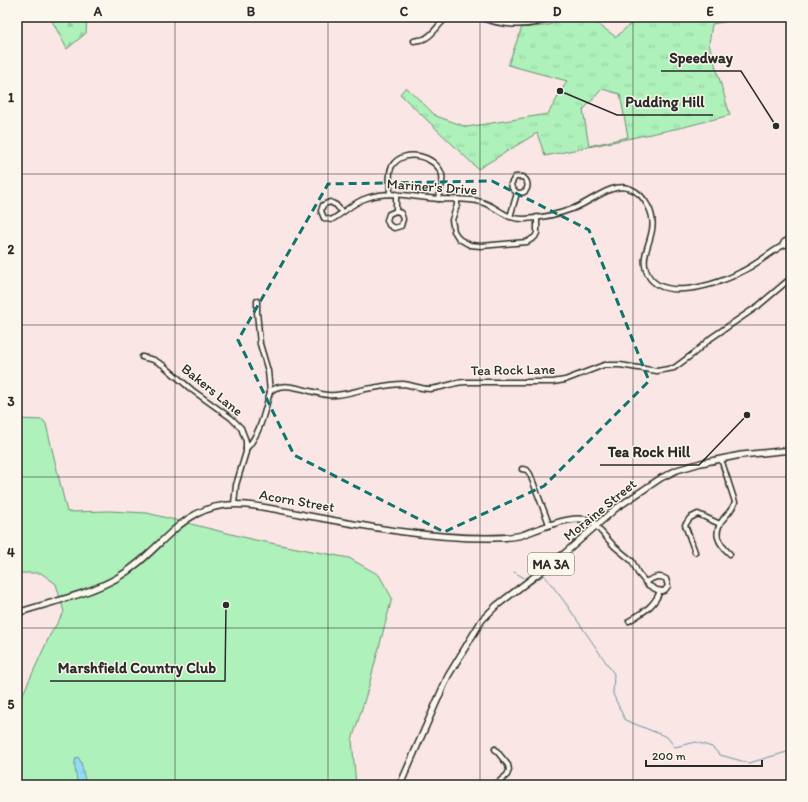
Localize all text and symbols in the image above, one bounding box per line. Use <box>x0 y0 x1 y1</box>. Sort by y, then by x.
text: A <box>93 4 103 19</box>
text: B <box>247 4 256 19</box>
text: C <box>400 4 409 19</box>
text: D <box>553 4 562 19</box>
text: E <box>706 4 714 19</box>
callout: Speedway <box>661 44 741 71</box>
text: Speedway <box>669 49 734 68</box>
callout: Pudding Hill <box>617 88 713 115</box>
text: 1 <box>8 90 14 105</box>
text: Pudding Hill <box>625 93 705 112</box>
street label: Mariner's Drive <box>386 175 478 199</box>
text: 2 <box>8 242 15 257</box>
street label: Bakers Lane <box>178 360 246 420</box>
street label: Tea Rock Lane <box>470 361 556 379</box>
text: 3 <box>7 394 15 409</box>
callout: Tea Rock Hill <box>600 438 699 465</box>
text: Tea Rock Hill <box>607 443 691 461</box>
street label: Moraine Street <box>560 475 640 545</box>
street label: Acorn Street <box>258 486 336 516</box>
text: 4 <box>7 545 15 560</box>
road number: MA 3A <box>528 553 574 575</box>
callout: Marshfield Country Club <box>50 654 225 681</box>
text: Marshfield Country Club <box>58 659 216 678</box>
text: 5 <box>8 697 15 712</box>
scale bar <box>646 742 762 768</box>
text: 200 m <box>652 749 686 763</box>

